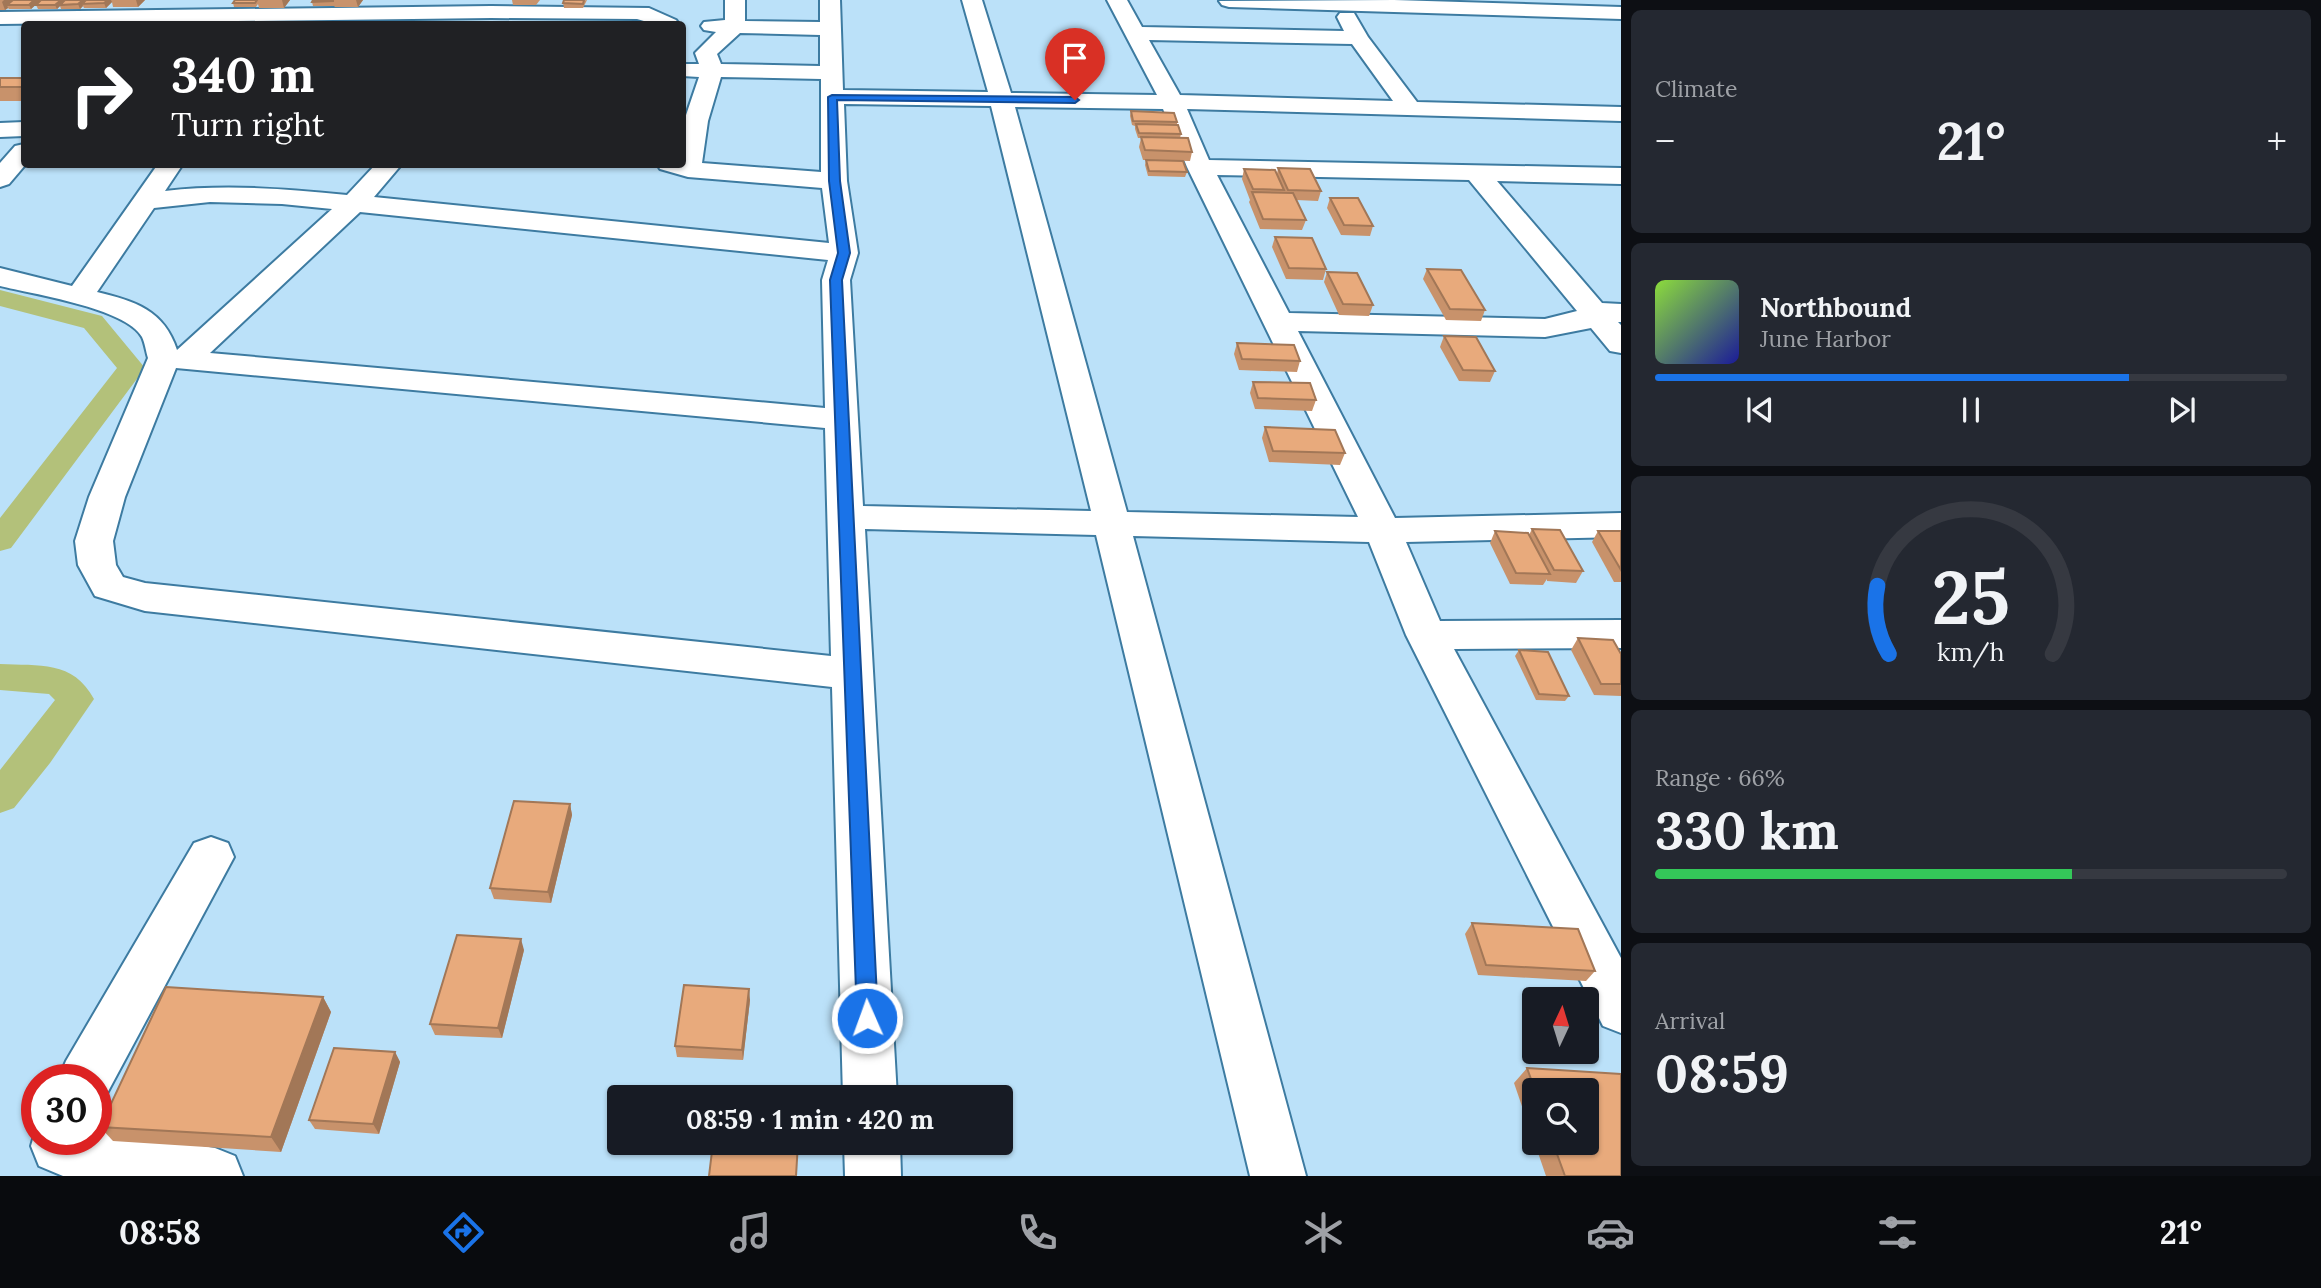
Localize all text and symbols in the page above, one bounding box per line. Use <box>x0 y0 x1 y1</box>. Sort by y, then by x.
pin <box>1045 28 1105 100</box>
icon: arrive <box>1056 39 1094 77</box>
text: 340 m <box>171 43 314 105</box>
icon: right <box>56 49 147 140</box>
text: Climate <box>1655 74 1737 103</box>
text: Turn right <box>171 104 324 145</box>
text: 21° <box>1937 108 2005 174</box>
text: − <box>1655 117 1675 165</box>
text: + <box>2267 117 2287 165</box>
text: Northbound <box>1760 291 1911 324</box>
text: June Harbor <box>1760 324 1891 353</box>
icon: previous <box>1741 391 1779 429</box>
icon: pause <box>1952 391 1990 429</box>
icon: next <box>2163 391 2201 429</box>
text: 25 <box>1932 551 2010 644</box>
text: km/h <box>1937 636 2005 668</box>
text: Range · 66% <box>1655 763 1785 792</box>
text: 330 km <box>1655 797 1839 863</box>
position arrow <box>830 981 904 1055</box>
north arrow <box>1522 987 1600 1064</box>
map controls <box>1522 987 1599 1155</box>
text: Arrival <box>1655 1006 1725 1035</box>
text: 08:59 <box>1655 1040 1789 1106</box>
speed limit sign: 30 <box>21 1064 112 1155</box>
button: search <box>1522 1078 1599 1155</box>
text: 08:59 · 1 min · 420 m <box>686 1103 934 1136</box>
icon: directions <box>439 1208 488 1257</box>
icon: music <box>726 1208 775 1257</box>
icon: phone <box>1013 1208 1062 1257</box>
icon: climate <box>1299 1208 1348 1257</box>
icon: car <box>1586 1208 1635 1257</box>
icon: filters <box>1873 1208 1922 1257</box>
text: 08:58 <box>119 1212 201 1253</box>
text: 21° <box>2160 1212 2202 1253</box>

